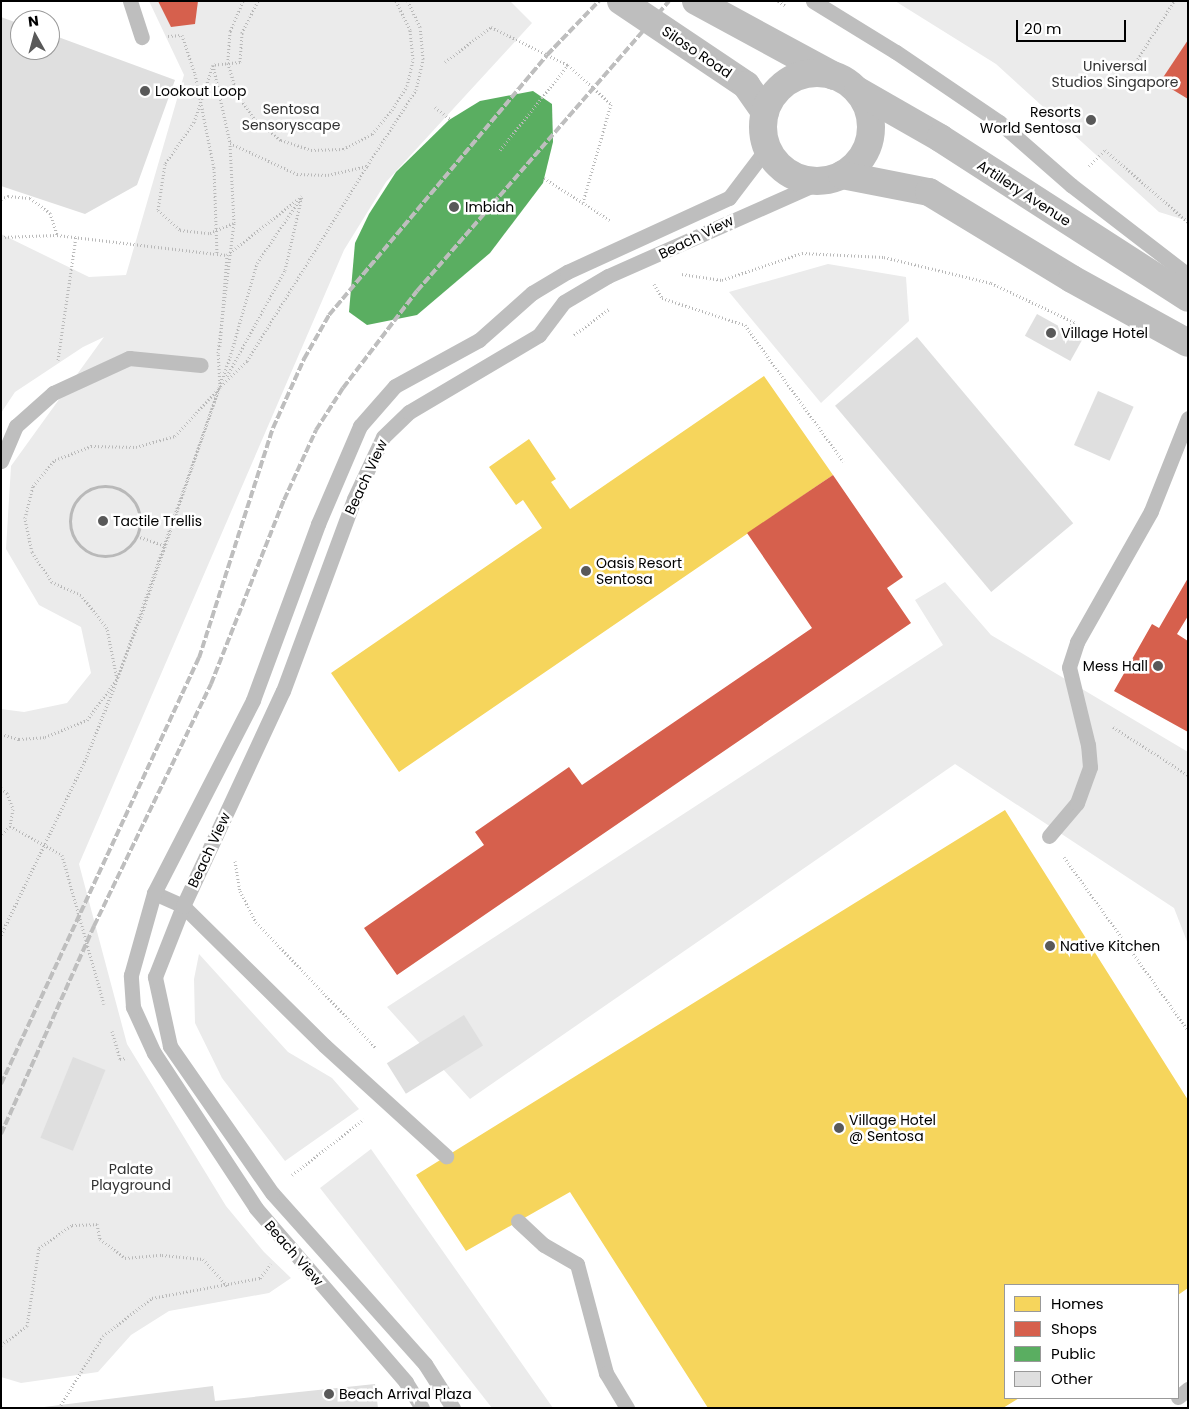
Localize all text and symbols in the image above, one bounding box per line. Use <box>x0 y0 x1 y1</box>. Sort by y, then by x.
north arrow <box>10 10 60 60</box>
scale bar <box>1019 10 1129 42</box>
text: N <box>27 11 40 32</box>
text: 20 m <box>1024 18 1062 39</box>
street label: Siloso Road <box>659 23 735 81</box>
park label: Universal Studios Singapore <box>1051 58 1179 90</box>
place label: Lookout Loop <box>155 83 246 99</box>
marker: Lookout Loop <box>139 85 151 97</box>
park label: Sentosa Sensoryscape <box>242 101 340 134</box>
place label: Resorts World Sentosa <box>980 104 1081 136</box>
marker: Resorts World Sentosa <box>1085 114 1097 126</box>
street label: Artillery Avenue <box>974 156 1074 230</box>
place label: Imbiah <box>465 199 514 215</box>
marker: Imbiah <box>447 200 461 214</box>
street label: Beach View <box>656 212 736 262</box>
place label: Village Hotel <box>1061 325 1148 341</box>
marker: Village Hotel <box>1045 327 1057 339</box>
street label: Beach View <box>341 437 391 517</box>
place label: Tactile Trellis <box>113 513 202 529</box>
marker: Tactile Trellis <box>97 515 109 527</box>
place label: Oasis Resort Sentosa <box>596 555 682 588</box>
marker: Oasis Resort Sentosa <box>580 565 592 577</box>
place label: Mess Hall <box>1083 658 1148 674</box>
marker: Mess Hall <box>1152 660 1164 672</box>
street label: Beach View <box>184 810 234 890</box>
place label: Native Kitchen <box>1060 938 1160 954</box>
marker: Native Kitchen <box>1044 940 1056 952</box>
place label: Village Hotel @ Sentosa <box>849 1112 936 1144</box>
marker: Village Hotel @ Sentosa <box>833 1122 845 1134</box>
park label: Palate Playground <box>91 1161 171 1194</box>
street label: Beach View <box>261 1217 327 1289</box>
legend <box>1004 1284 1179 1399</box>
text: Homes <box>1051 1293 1104 1314</box>
text: Shops <box>1051 1318 1097 1339</box>
text: Public <box>1051 1343 1096 1364</box>
text: Other <box>1051 1368 1093 1389</box>
place label: Beach Arrival Plaza <box>339 1386 472 1402</box>
marker: Beach Arrival Plaza <box>323 1388 335 1400</box>

